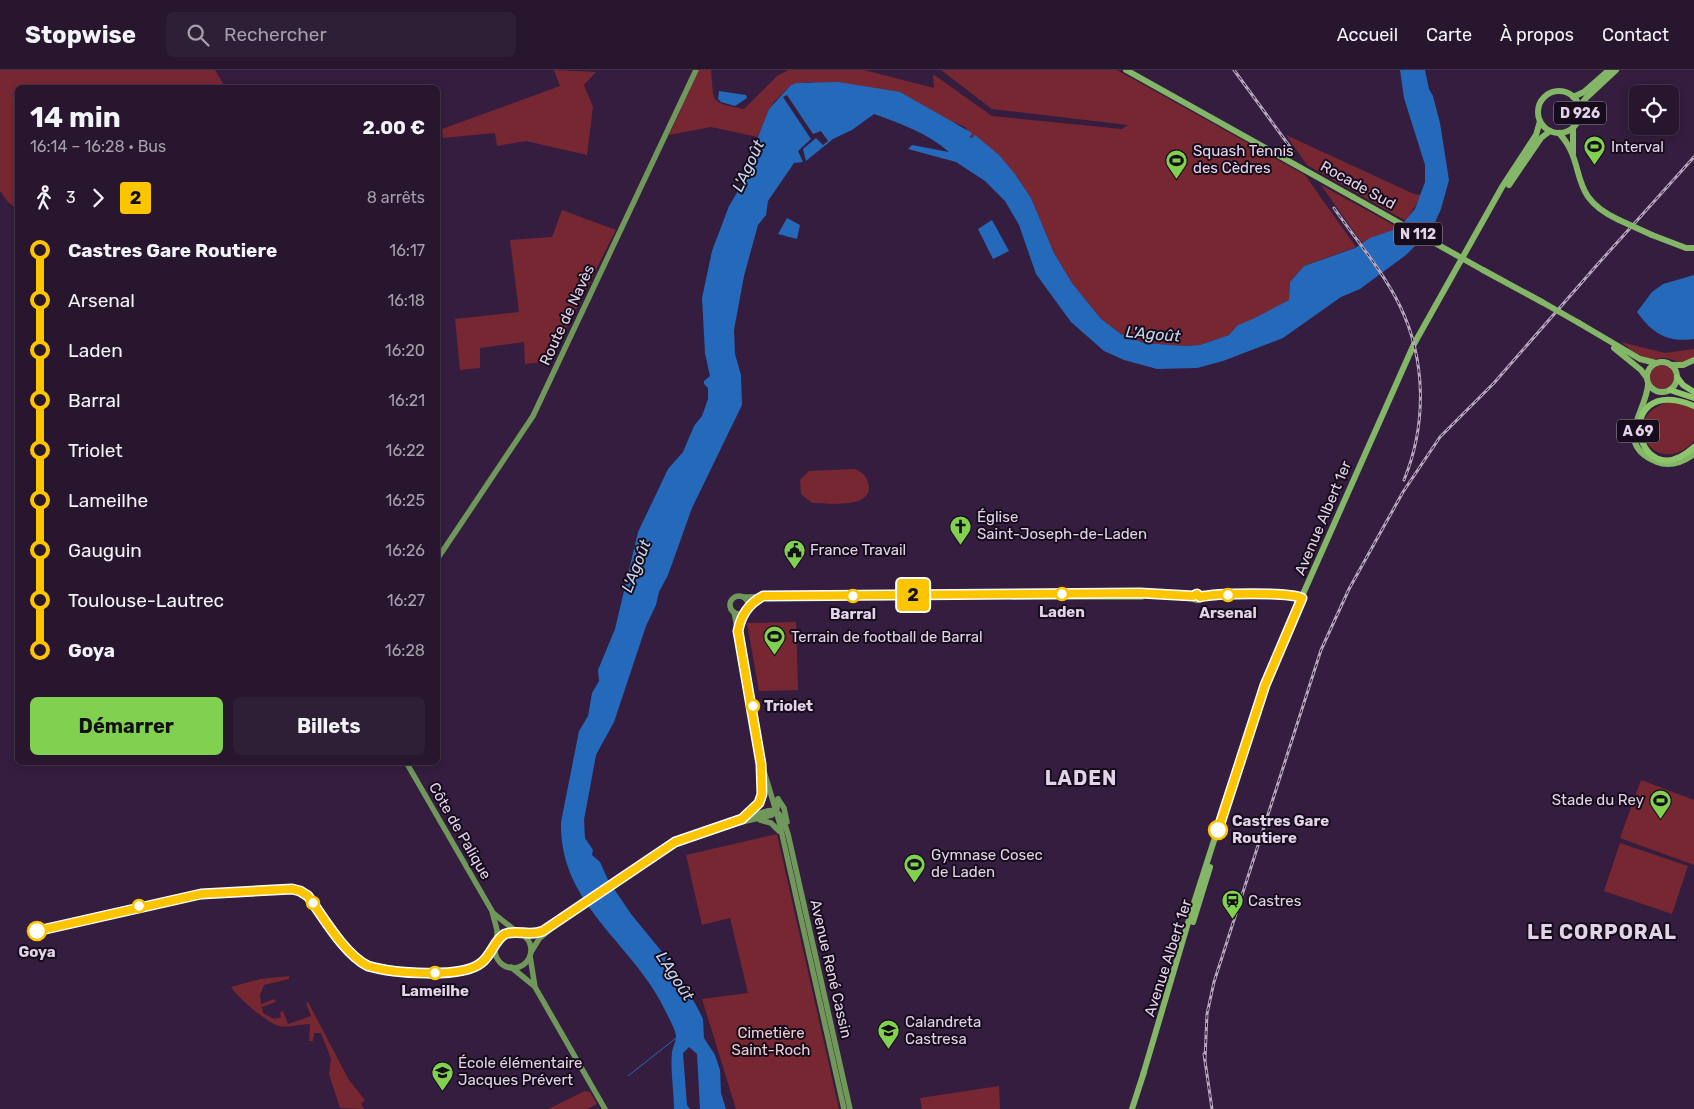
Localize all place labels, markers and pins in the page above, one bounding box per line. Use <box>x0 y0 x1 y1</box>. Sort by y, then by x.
sports icon: Interval <box>1583 135 1607 166</box>
place label: Interval <box>1611 138 1664 156</box>
place label: Squash Tennis des Cèdres <box>1193 142 1294 177</box>
sports icon: Squash Tennis des Cèdres <box>1165 148 1189 179</box>
place label: Église Saint-Joseph-de-Laden <box>977 508 1147 543</box>
church icon: Église Saint-Joseph-de-Laden <box>949 514 973 545</box>
public building icon: France Travail <box>782 538 806 569</box>
place label: France Travail <box>810 541 906 559</box>
marker: Laden <box>1055 587 1069 601</box>
marker: Arsenal <box>1221 588 1235 602</box>
marker: Barral <box>846 589 860 603</box>
place label: Laden <box>1039 603 1085 621</box>
place label: Arsenal <box>1199 604 1257 622</box>
place label: Barral <box>830 605 876 623</box>
sports icon: Terrain de football de Barral <box>763 625 787 656</box>
place label: Terrain de football de Barral <box>791 628 983 646</box>
place label: Triolet <box>764 697 813 715</box>
marker: Triolet <box>746 699 760 713</box>
sports icon: Stade du Rey <box>1648 788 1672 819</box>
place label: Stade du Rey <box>1552 791 1644 809</box>
place label: Castres Gare Routiere <box>1232 812 1329 847</box>
marker: Castres Gare Routiere <box>1208 820 1228 840</box>
place label: Gymnase Cosec de Laden <box>931 846 1043 881</box>
sports icon: Gymnase Cosec de Laden <box>903 852 927 883</box>
station icon: Castres <box>1220 889 1244 920</box>
place label: Castres <box>1248 892 1302 910</box>
unlabelled marker <box>306 896 320 910</box>
unlabelled marker <box>132 899 146 913</box>
marker: Goya <box>27 921 47 941</box>
place label: Goya <box>18 943 56 961</box>
marker: Lameilhe <box>428 966 442 980</box>
place label: Lameilhe <box>401 982 469 1000</box>
place label: Calandreta Castresa <box>905 1013 981 1048</box>
school or university icon: Calandreta Castresa <box>877 1019 901 1050</box>
place label: École élémentaire Jacques Prévert <box>458 1054 583 1089</box>
school or university icon: École élémentaire Jacques Prévert <box>430 1060 454 1091</box>

